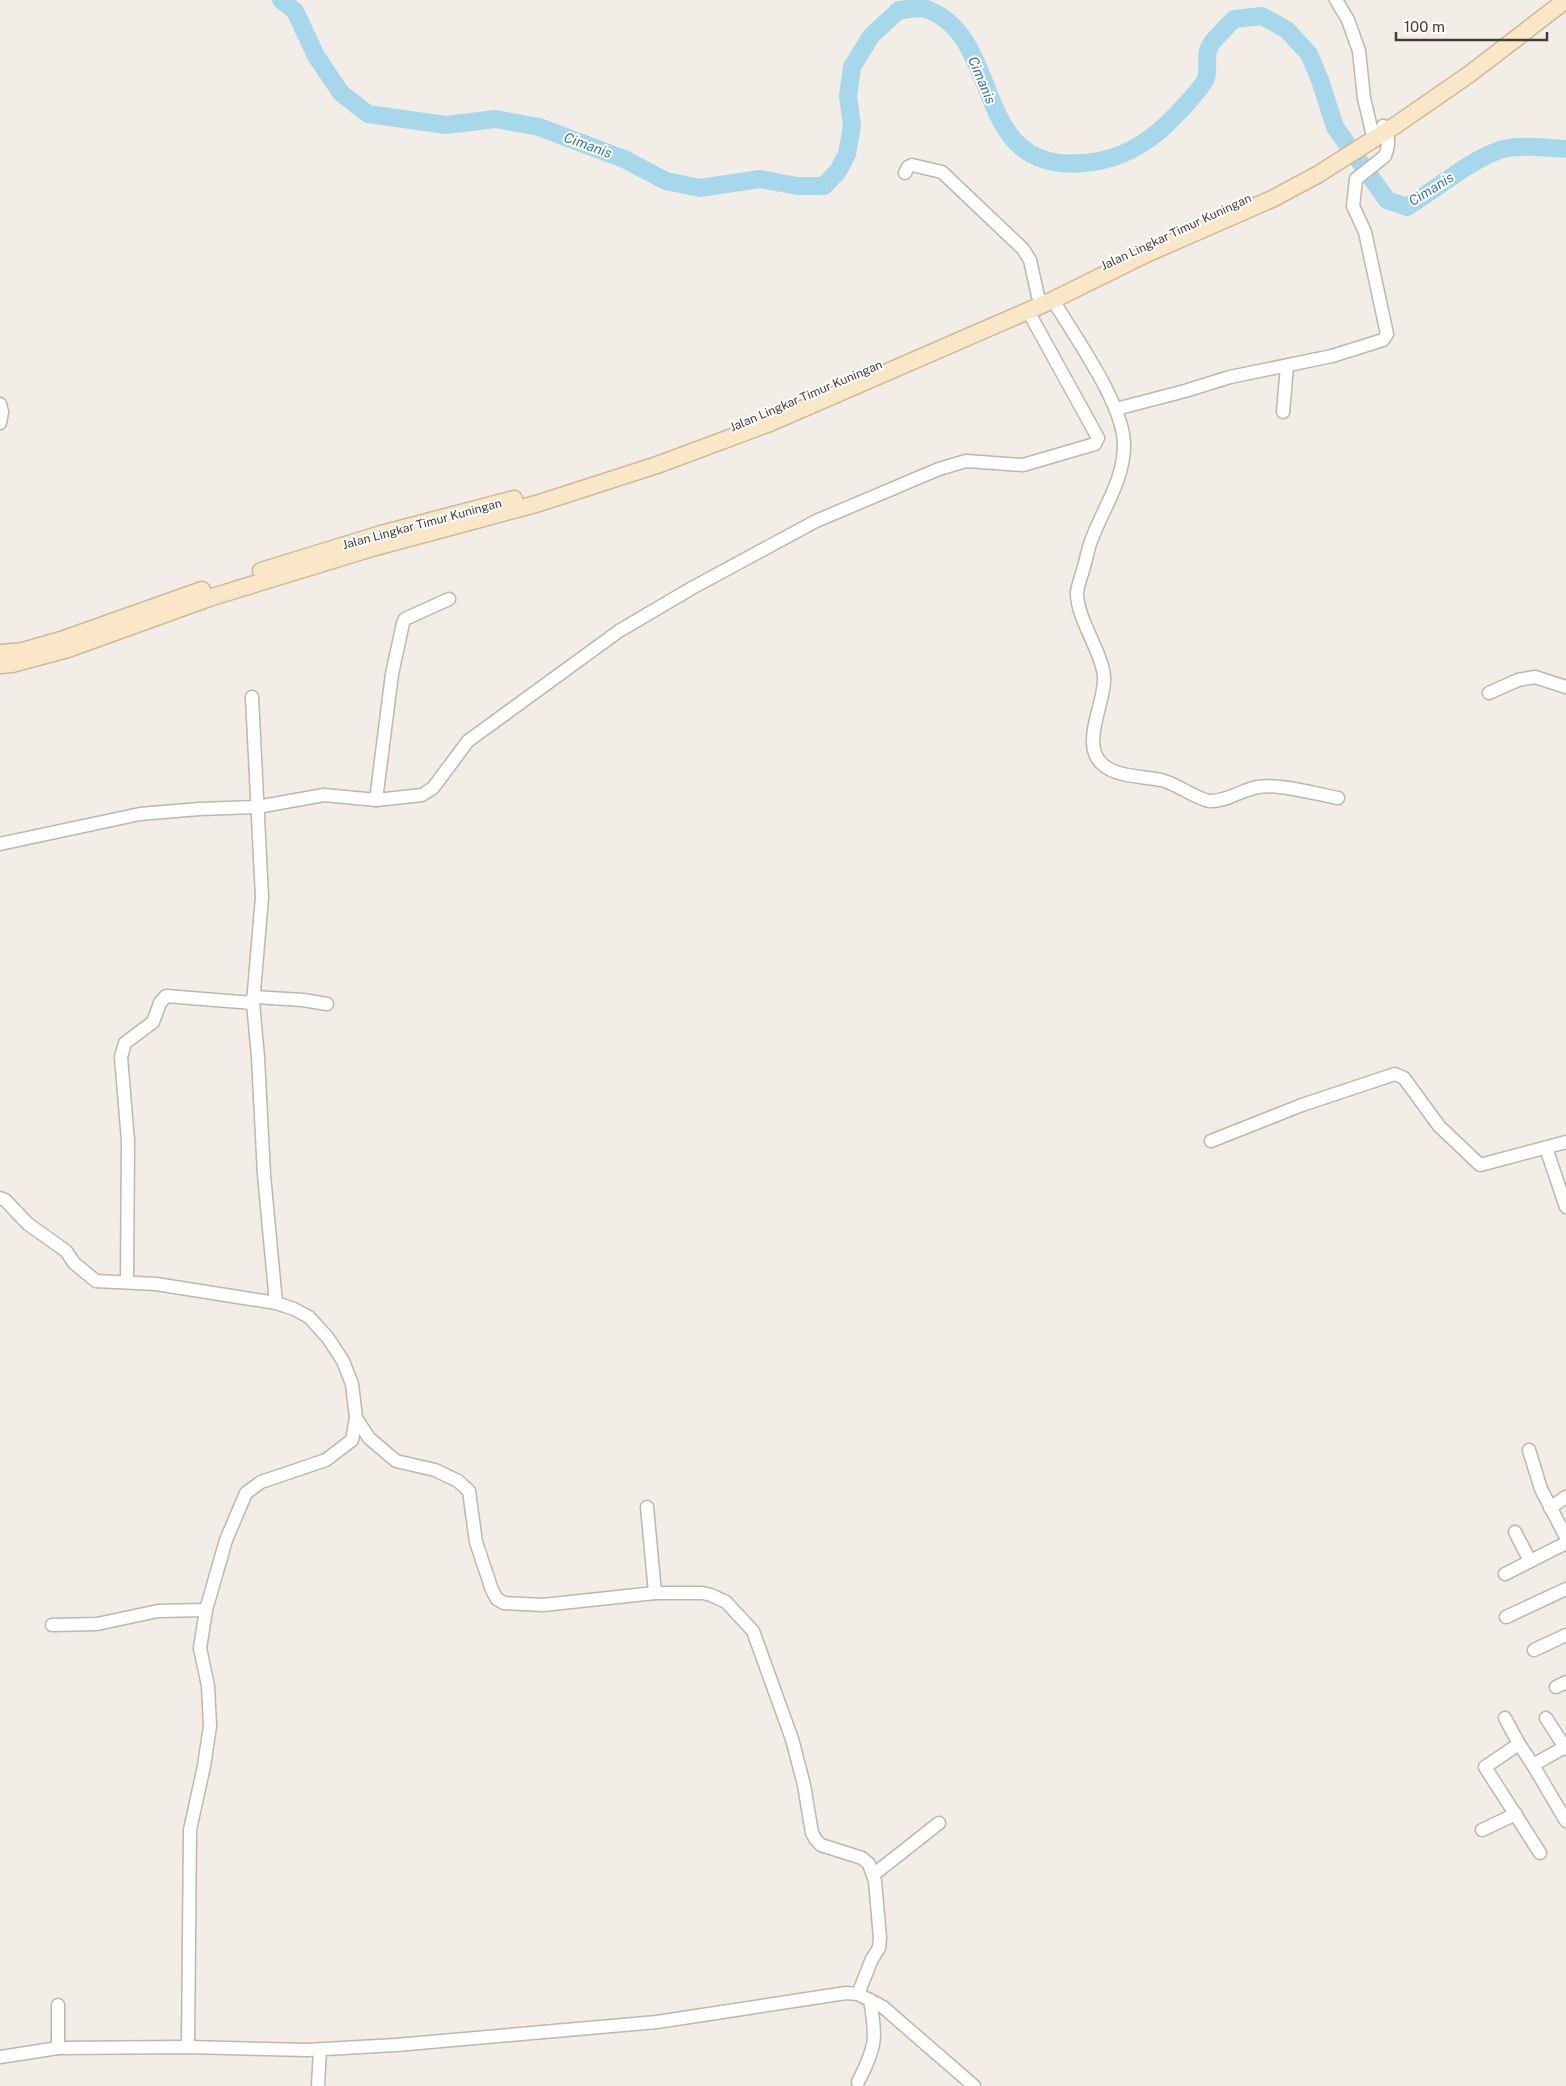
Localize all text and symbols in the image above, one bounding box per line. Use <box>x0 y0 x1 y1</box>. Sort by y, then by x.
scale bar <box>1396 10 1547 42</box>
text: 100 m <box>1404 18 1445 35</box>
water label: Cimanis <box>965 54 999 106</box>
water label: Cimanis <box>562 129 614 161</box>
water label: Cimanis <box>1406 169 1457 209</box>
street label: Jalan Lingkar Timur Kuningan <box>1099 191 1254 273</box>
street label: Jalan Lingkar Timur Kuningan <box>728 357 884 435</box>
street label: Jalan Lingkar Timur Kuningan <box>341 496 503 552</box>

